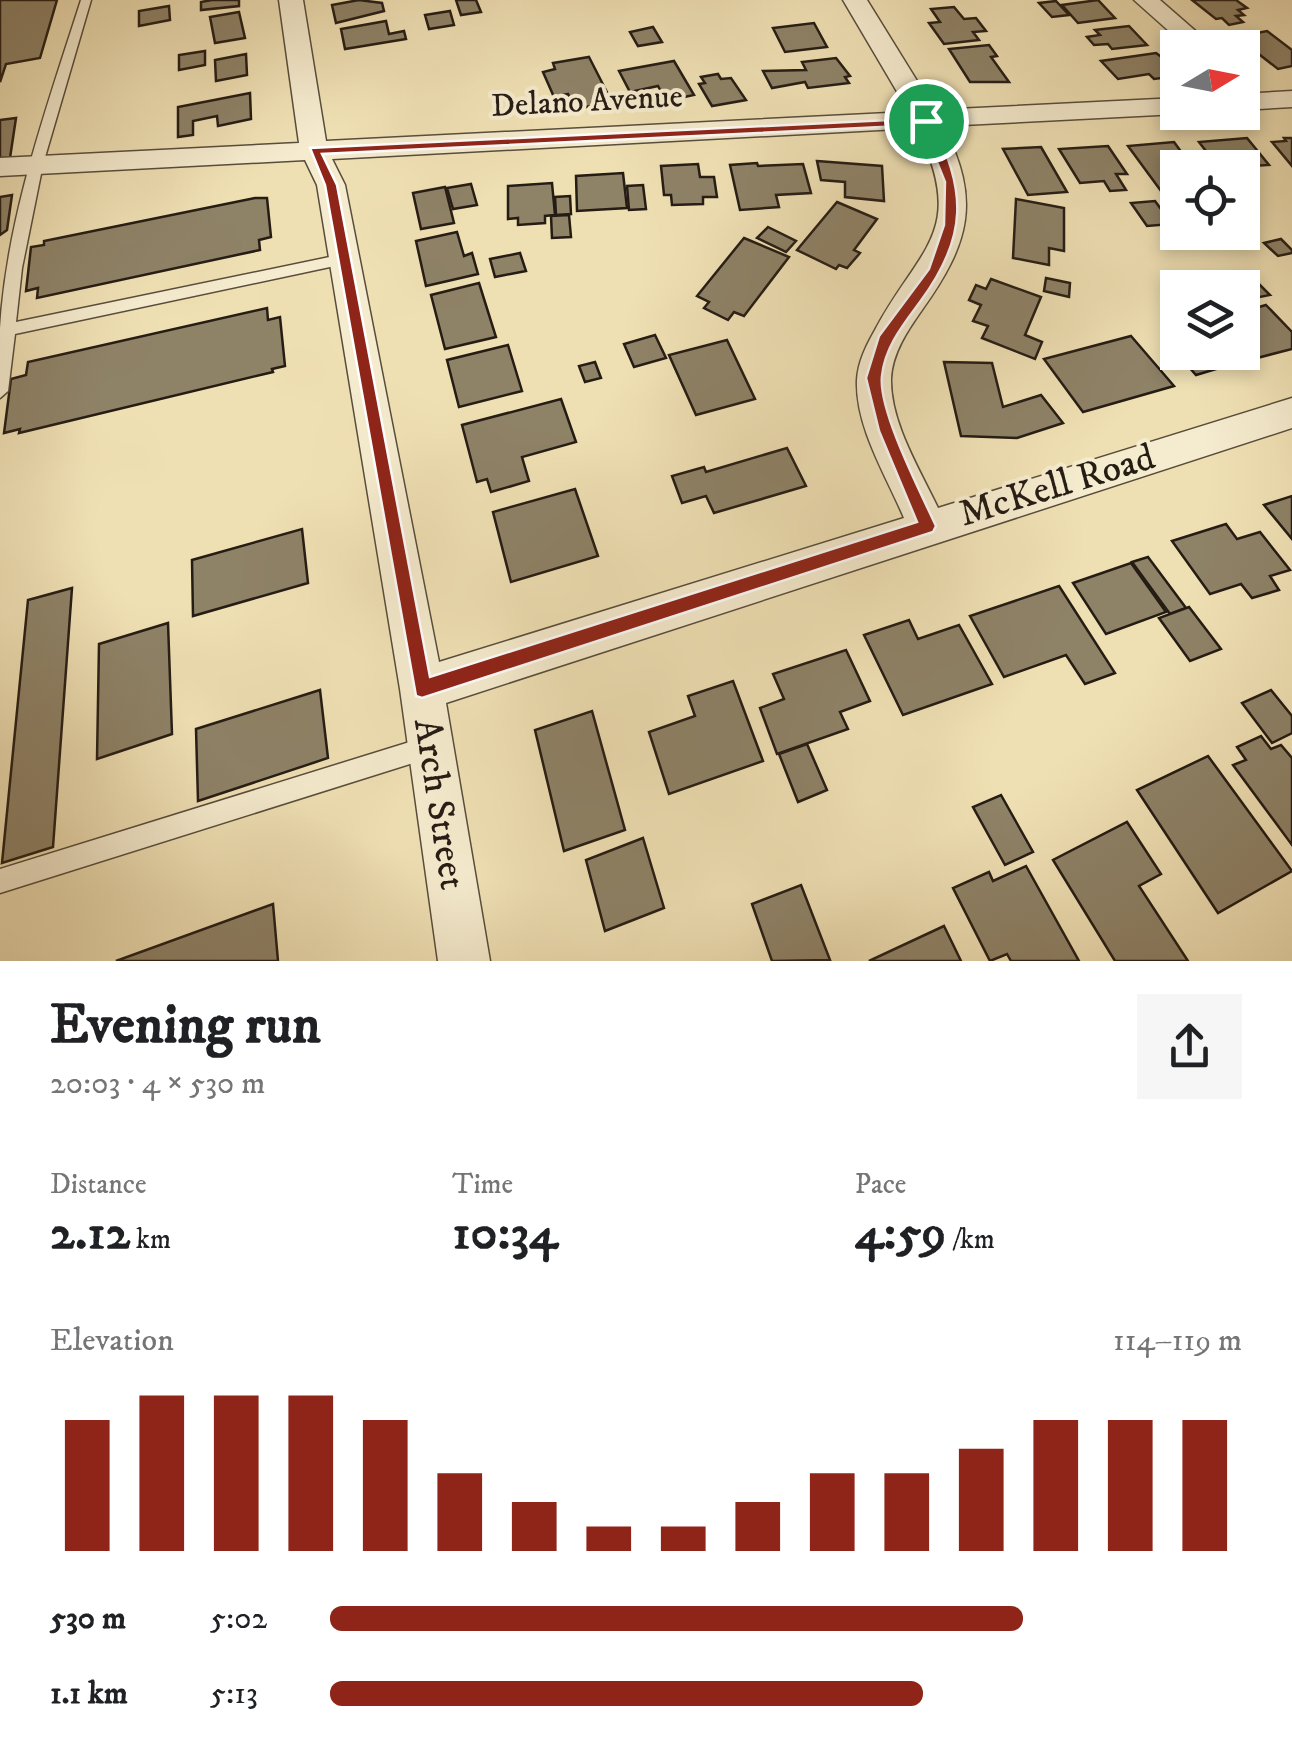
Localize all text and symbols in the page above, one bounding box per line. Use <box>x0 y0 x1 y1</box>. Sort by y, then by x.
north arrow <box>1160 30 1260 130</box>
map controls <box>1160 30 1260 370</box>
street label: Delano Avenue <box>490 77 684 127</box>
pin <box>884 79 969 164</box>
icon: arrive <box>899 94 954 149</box>
button: locate <box>1160 150 1260 250</box>
button: layers <box>1160 270 1260 370</box>
street label: McKell Road <box>953 434 1161 538</box>
street label: Arch Street <box>402 715 476 893</box>
text: Evening run <box>50 992 321 1061</box>
button: share <box>1137 994 1242 1099</box>
text: 20:03 · 4 × 530 m <box>50 1064 265 1104</box>
text: Distance <box>50 1167 146 1202</box>
text: Time <box>452 1167 513 1202</box>
text: Pace <box>855 1167 906 1202</box>
text: 2.12 <box>50 1202 130 1265</box>
text: 10:34 <box>452 1202 558 1265</box>
text: 4:59 <box>855 1202 946 1265</box>
text: km <box>130 1222 171 1257</box>
text: /km <box>946 1222 995 1257</box>
text: Elevation <box>50 1321 174 1361</box>
text: 114–119 m <box>1113 1321 1242 1361</box>
text: 530 m <box>50 1599 126 1639</box>
text: 5:02 <box>210 1599 267 1639</box>
text: 1.1 km <box>50 1674 128 1714</box>
text: 5:13 <box>210 1674 258 1714</box>

